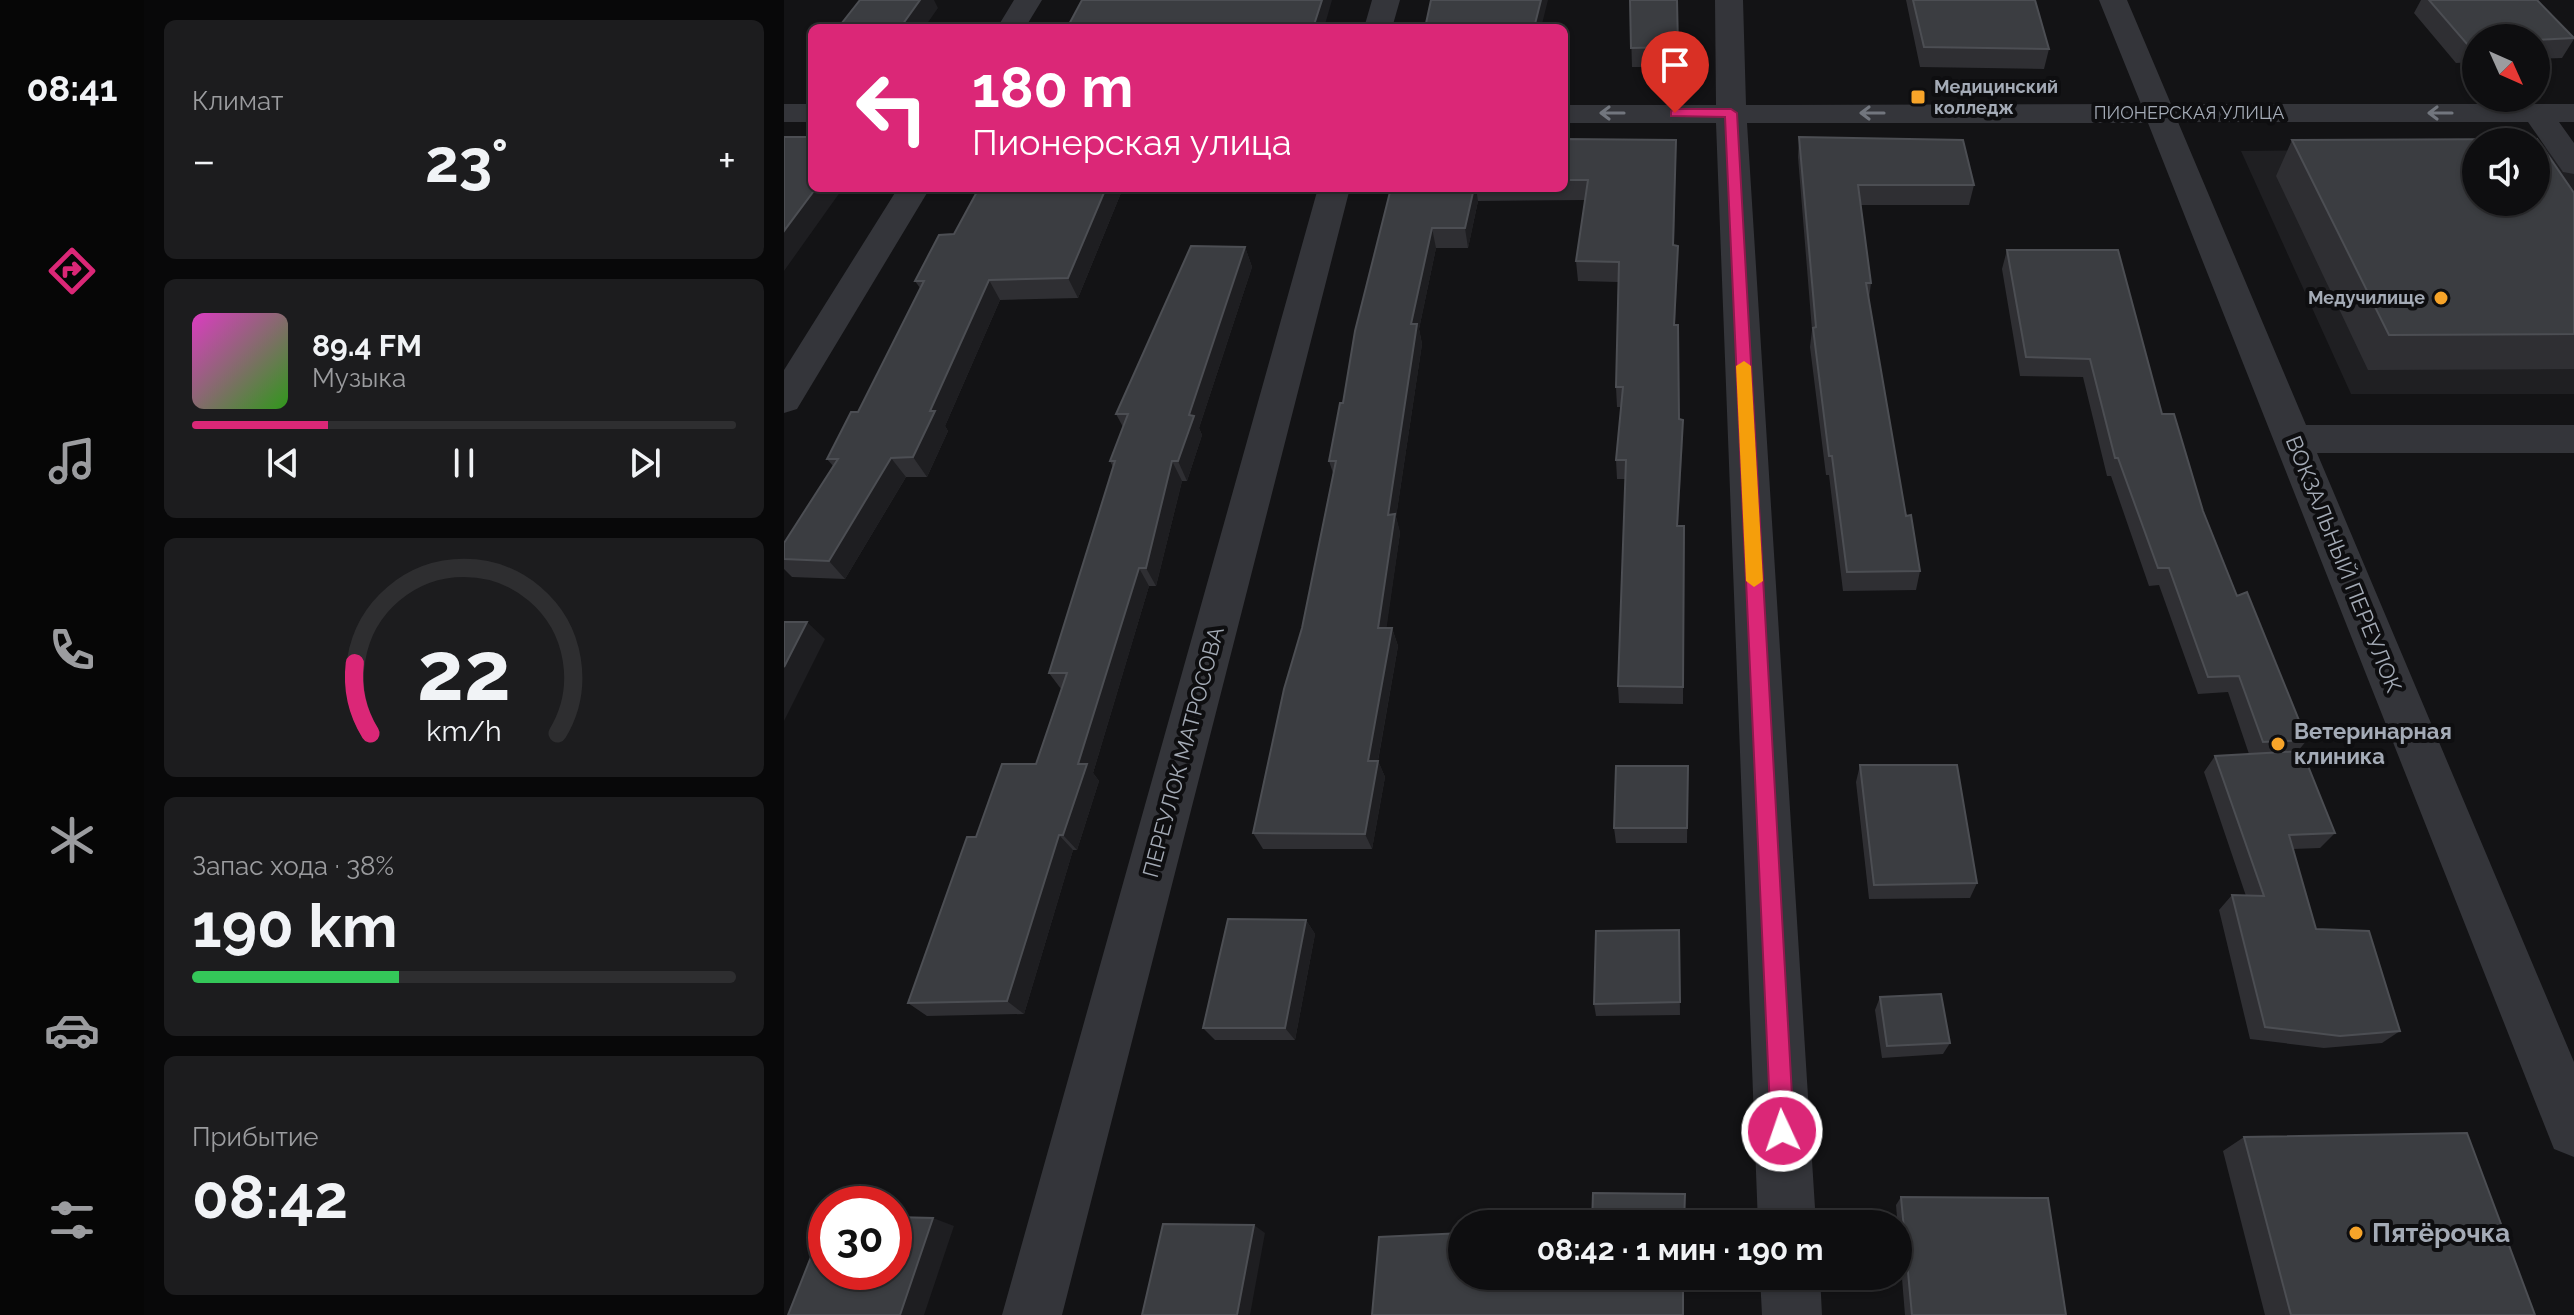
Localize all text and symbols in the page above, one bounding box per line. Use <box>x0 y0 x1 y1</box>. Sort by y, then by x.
north arrow <box>2462 24 2550 112</box>
map controls <box>2462 24 2550 216</box>
pin <box>1641 31 1709 113</box>
icon: arrive <box>1653 43 1697 87</box>
text: 180 m <box>972 54 1133 120</box>
icon: left <box>840 56 944 160</box>
text: 08:41 <box>26 67 118 109</box>
place label: Медицинский колледж <box>1934 76 2058 118</box>
text: Климат <box>192 86 283 116</box>
marker: Медицинский колледж <box>1909 88 1927 106</box>
street label: ПИОНЕРСКАЯ УЛИЦА <box>2094 102 2284 123</box>
one-way arrow <box>1859 105 1886 121</box>
one-way arrow <box>2427 105 2454 121</box>
one-way arrow <box>1599 106 1626 121</box>
text: Пионерская улица <box>972 121 1292 163</box>
text: 23° <box>425 126 508 196</box>
button: sound <box>2462 128 2550 216</box>
text: − <box>192 135 216 186</box>
text: + <box>718 135 736 186</box>
icon: directions <box>44 243 100 299</box>
place label: Медучилище <box>2308 287 2425 308</box>
marker: Медучилище <box>2432 289 2450 307</box>
text: 89.4 FM <box>312 328 422 363</box>
text: Музыка <box>312 363 406 393</box>
street label: ВОКЗАЛЬНЫЙ ПЕРЕУЛОК <box>2281 432 2407 696</box>
icon: music <box>44 433 100 489</box>
icon: previous <box>261 441 305 485</box>
icon: pause <box>442 441 486 485</box>
icon: next <box>623 441 667 485</box>
text: 22 <box>417 621 511 718</box>
icon: phone <box>44 622 100 678</box>
street label: ПЕРЕУЛОК МАТРОСОВА <box>1137 624 1229 880</box>
text: km/h <box>426 714 502 748</box>
place label: Ветеринарная клиника <box>2294 718 2452 769</box>
marker: Ветеринарная клиника <box>2269 735 2287 753</box>
icon: climate <box>44 812 100 868</box>
text: Запас хода · 38% <box>192 851 394 881</box>
text: 190 km <box>192 891 398 961</box>
icon: car <box>44 1002 100 1058</box>
position arrow <box>1740 1089 1824 1173</box>
text: Прибытие <box>192 1122 319 1152</box>
text: 08:42 <box>192 1162 348 1232</box>
speed limit sign: 30 <box>808 1186 912 1290</box>
icon: filters <box>44 1192 100 1248</box>
place label: Пятёрочка <box>2372 1218 2510 1248</box>
marker: Пятёрочка <box>2347 1224 2365 1242</box>
text: 08:42 · 1 мин · 190 m <box>1537 1232 1823 1267</box>

